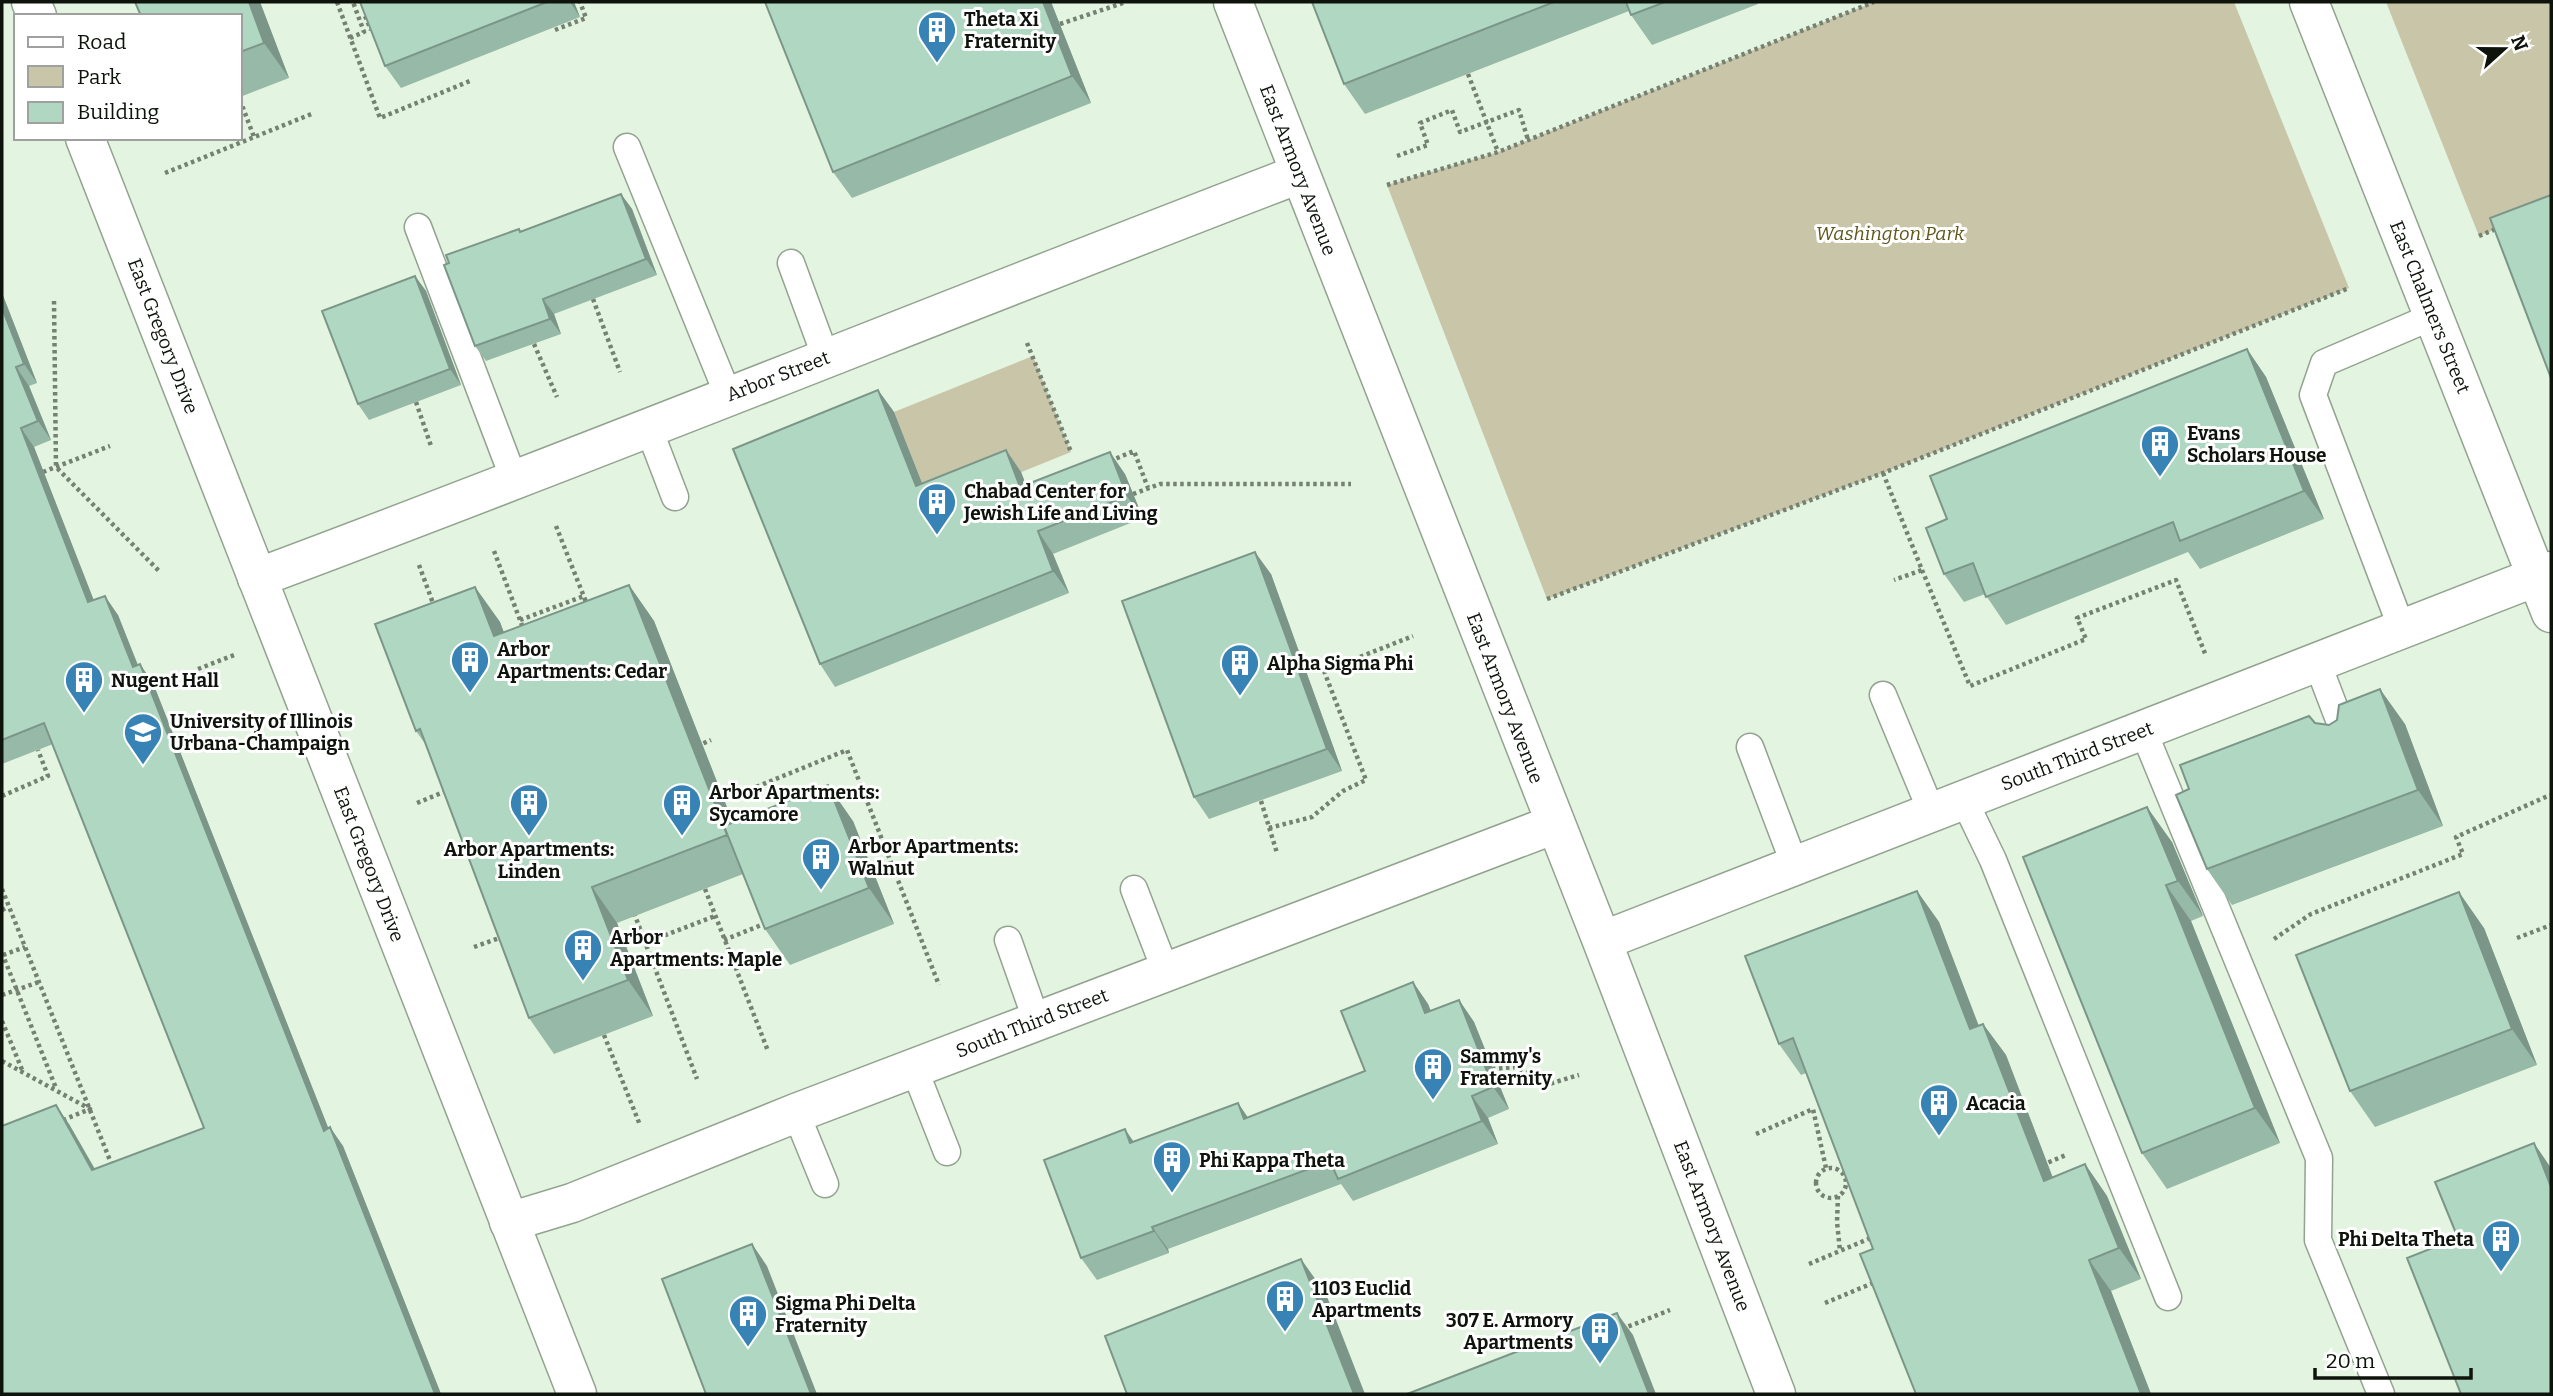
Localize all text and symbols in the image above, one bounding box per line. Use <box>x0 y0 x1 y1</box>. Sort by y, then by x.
place label: Theta Xi Fraternity <box>964 8 1057 53</box>
building icon: Theta Xi Fraternity <box>916 9 958 64</box>
legend <box>14 14 242 140</box>
north arrow <box>2469 14 2539 84</box>
text: Road <box>77 29 126 55</box>
text: N <box>2506 32 2533 54</box>
text: Park <box>77 64 121 90</box>
street label: East Armory Avenue <box>1255 81 1341 259</box>
text: Building <box>77 99 160 125</box>
street label: East Chalmers Street <box>2385 217 2475 397</box>
park label: Washington Park <box>1816 222 1965 245</box>
street label: East Gregory Drive <box>123 255 203 417</box>
street label: Arbor Street <box>723 346 833 406</box>
place label: Evans Scholars House <box>2187 422 2326 467</box>
building icon: Evans Scholars House <box>2139 423 2181 478</box>
place label: Chabad Center for Jewish Life and Living <box>963 480 1158 525</box>
building icon: Chabad Center for Jewish Life and Living <box>916 481 958 536</box>
street label: East Armory Avenue <box>1462 609 1548 787</box>
place label: Arbor Apartments: Cedar <box>497 638 667 683</box>
building icon: Arbor Apartments: Cedar <box>449 639 491 694</box>
building icon: Alpha Sigma Phi <box>1219 642 1261 697</box>
place label: Alpha Sigma Phi <box>1267 652 1414 675</box>
building icon: Nugent Hall <box>63 659 105 714</box>
place label: Nugent Hall <box>111 669 219 692</box>
place label: University of Illinois Urbana-Champaign <box>170 710 353 755</box>
school or university icon: University of Illinois Urbana-Champaign <box>122 711 164 766</box>
street label: South Third Street <box>1998 716 2156 796</box>
place label: Arbor Apartments: Sycamore <box>709 781 879 826</box>
building icon: Arbor Apartments: Linden <box>508 782 550 837</box>
building icon: Arbor Apartments: Sycamore <box>661 782 703 837</box>
street label: East Gregory Drive <box>329 783 409 945</box>
place label: Arbor Apartments: Walnut <box>848 835 1018 880</box>
building icon: Arbor Apartments: Walnut <box>800 836 842 891</box>
place label: Arbor Apartments: Linden <box>444 838 614 883</box>
place label: Arbor Apartments: Maple <box>610 926 782 971</box>
building icon: Arbor Apartments: Maple <box>562 927 604 982</box>
street label: South Third Street <box>953 983 1111 1063</box>
place label: Sammy's Fraternity <box>1460 1045 1553 1090</box>
building icon: Sammy's Fraternity <box>1412 1046 1454 1101</box>
building icon: Acacia <box>1918 1082 1960 1137</box>
place label: Acacia <box>1966 1092 2026 1115</box>
street label: East Armory Avenue <box>1669 1137 1755 1315</box>
building icon: Phi Kappa Theta <box>1151 1139 1193 1194</box>
place label: Phi Kappa Theta <box>1199 1149 1345 1172</box>
building icon: Phi Delta Theta <box>2480 1218 2522 1273</box>
place label: Phi Delta Theta <box>2338 1228 2474 1251</box>
place label: 1103 Euclid Apartments <box>1312 1277 1421 1322</box>
building icon: 1103 Euclid Apartments <box>1264 1278 1306 1333</box>
place label: Sigma Phi Delta Fraternity <box>775 1292 916 1337</box>
building icon: Sigma Phi Delta Fraternity <box>727 1293 769 1348</box>
place label: 307 E. Armory Apartments <box>1446 1309 1573 1354</box>
building icon: 307 E. Armory Apartments <box>1579 1310 1621 1365</box>
scale bar <box>2315 1336 2471 1380</box>
text: 20 m <box>2326 1348 2375 1374</box>

